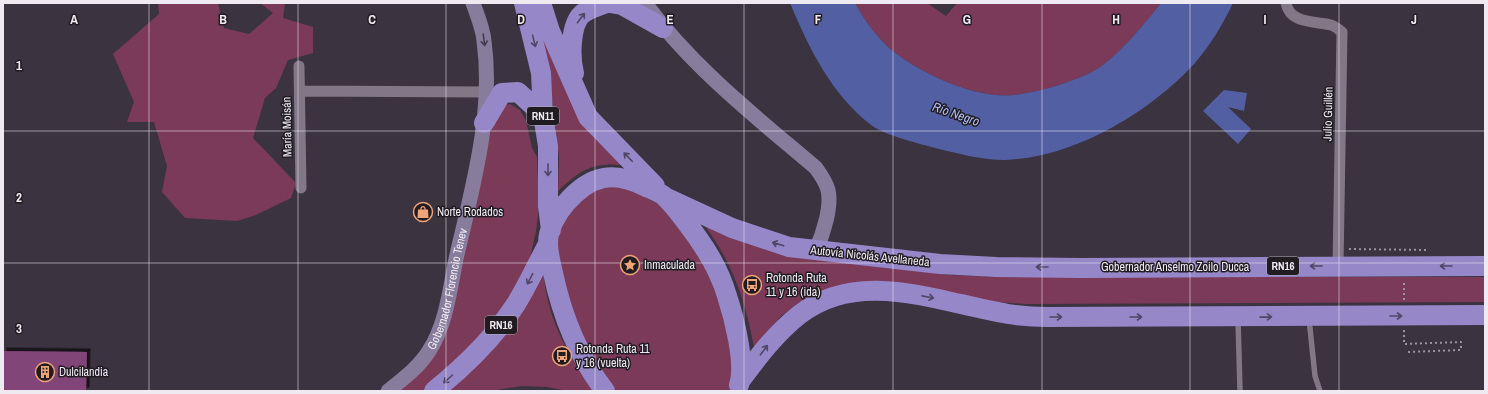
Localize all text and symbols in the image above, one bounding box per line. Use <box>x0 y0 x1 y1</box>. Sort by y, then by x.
text: A <box>70 11 78 28</box>
text: B <box>219 11 227 28</box>
text: C <box>368 11 376 28</box>
text: D <box>517 11 525 28</box>
text: E <box>666 11 674 28</box>
text: F <box>815 11 822 28</box>
text: G <box>963 11 971 28</box>
text: H <box>1112 11 1120 28</box>
text: I <box>1264 11 1267 28</box>
text: J <box>1411 11 1417 28</box>
one-way arrow <box>577 13 585 24</box>
one-way arrow <box>480 33 488 46</box>
one-way arrow <box>530 34 538 47</box>
text: 1 <box>16 57 22 74</box>
street label: Julio Guillén <box>1320 87 1336 141</box>
street label: María Moisán <box>278 97 296 157</box>
water label: Río Negro <box>930 98 982 130</box>
road number: RN11 <box>527 107 559 125</box>
one-way arrow <box>623 152 633 162</box>
one-way arrow <box>544 163 552 176</box>
text: 2 <box>16 189 22 206</box>
shop icon: Norte Rodados <box>412 201 434 223</box>
place label: Norte Rodados <box>437 204 503 220</box>
street label: Gobernador Florencio Tenev <box>424 227 471 353</box>
one-way arrow <box>771 240 784 247</box>
street label: Autovía Nicolás Avellaneda <box>809 242 931 270</box>
place icon: Inmaculada <box>619 254 641 276</box>
place label: Inmaculada <box>644 257 695 273</box>
road number: RN16 <box>1267 257 1299 275</box>
street label: Gobernador Anselmo Zoilo Ducca <box>1101 259 1250 275</box>
one-way arrow <box>1310 262 1323 270</box>
one-way arrow <box>1440 262 1453 270</box>
one-way arrow <box>1036 263 1049 271</box>
place label: Rotonda Ruta 11 y 16 (ida) <box>766 270 827 300</box>
one-way arrow <box>525 273 533 285</box>
bus stop icon: Rotonda Ruta 11 y 16 (ida) <box>741 274 763 296</box>
one-way arrow <box>921 293 934 301</box>
one-way arrow <box>1389 312 1402 320</box>
one-way arrow <box>1049 313 1062 321</box>
one-way arrow <box>1129 313 1142 321</box>
one-way arrow <box>1259 313 1272 321</box>
road number: RN16 <box>485 316 517 334</box>
text: 3 <box>16 320 22 337</box>
place label: Rotonda Ruta 11 y 16 (vuelta) <box>576 341 650 371</box>
bus stop icon: Rotonda Ruta 11 y 16 (vuelta) <box>551 345 573 367</box>
one-way arrow <box>760 345 768 356</box>
building icon: Dulcilandia <box>34 361 56 383</box>
place label: Dulcilandia <box>59 364 109 380</box>
one-way arrow <box>443 375 453 384</box>

